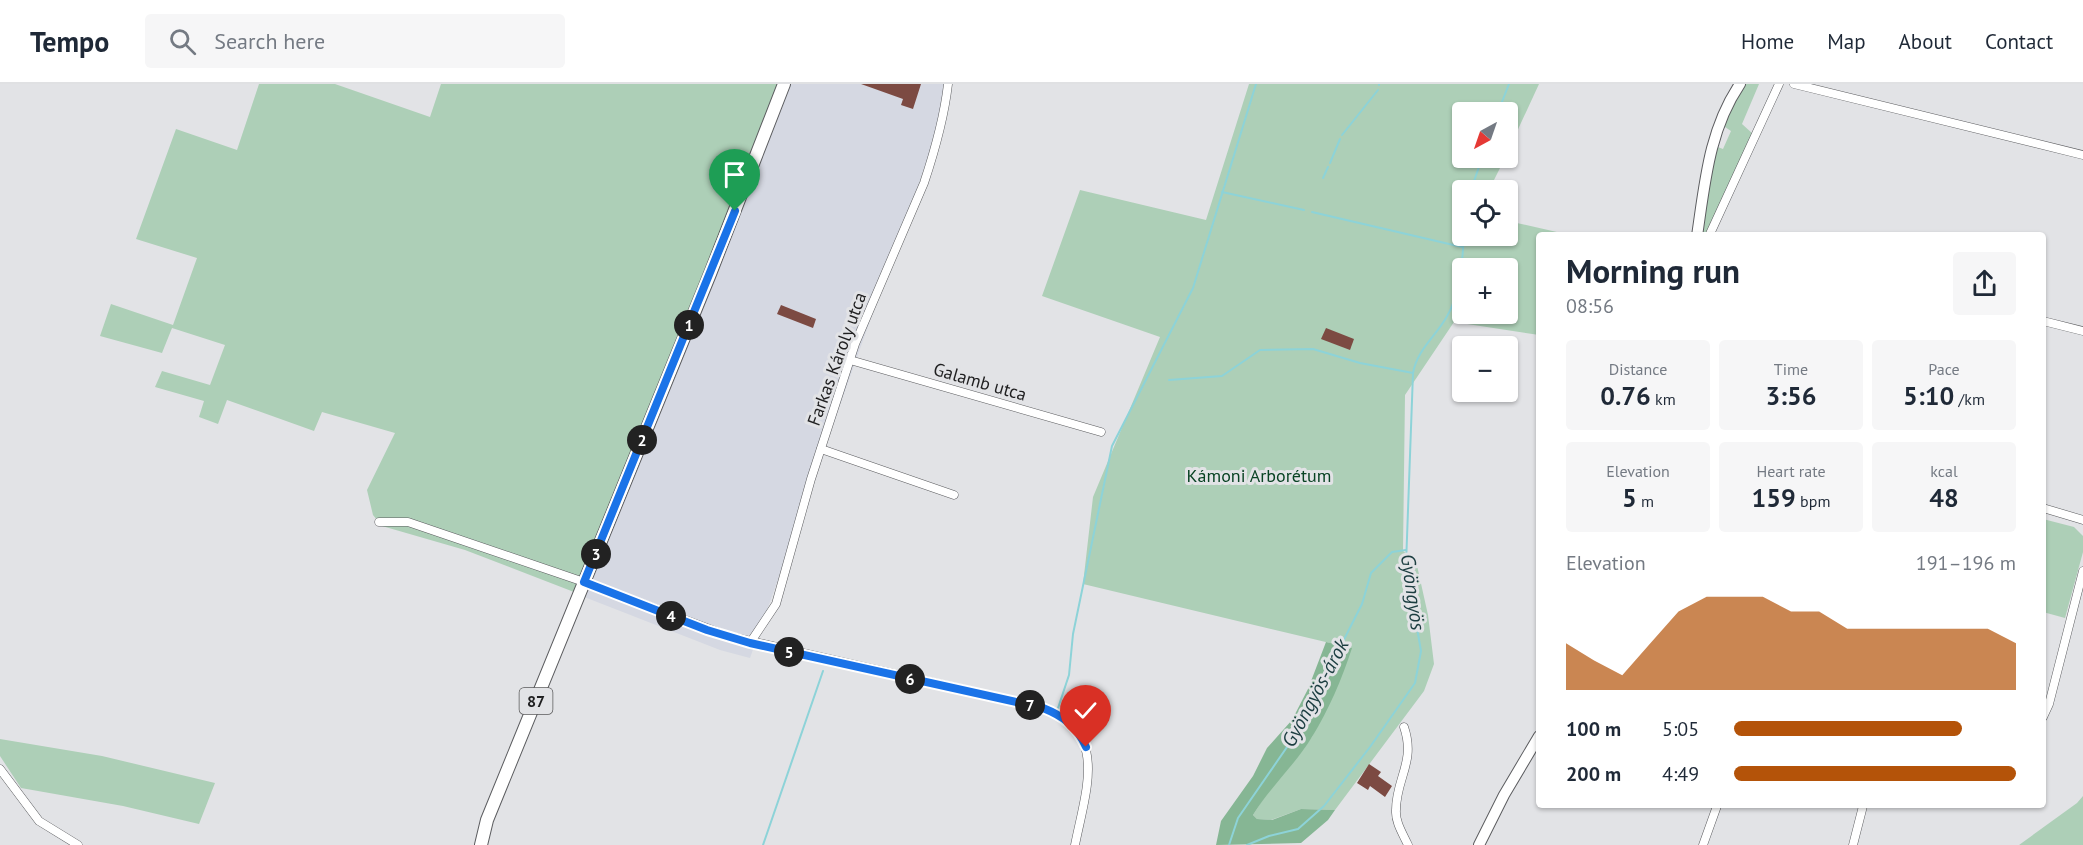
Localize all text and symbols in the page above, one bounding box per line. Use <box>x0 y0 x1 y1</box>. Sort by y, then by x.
search box <box>145 14 565 68</box>
text: Tempo <box>30 23 109 60</box>
icon: search <box>166 25 199 58</box>
text: Search here <box>214 27 325 55</box>
text: Home <box>1741 28 1794 55</box>
text: Map <box>1827 28 1866 55</box>
text: About <box>1899 28 1952 55</box>
text: Contact <box>1985 28 2053 55</box>
north arrow <box>1452 102 1518 168</box>
map controls <box>1452 102 1518 402</box>
pin <box>709 149 760 211</box>
icon: arrive <box>718 158 751 191</box>
button: locate <box>1452 180 1518 246</box>
text: Morning run <box>1566 249 1740 292</box>
button: share <box>1953 252 2016 315</box>
button: + <box>1452 258 1518 324</box>
street label: Farkas Károly utca <box>802 289 871 429</box>
text: 08:56 <box>1566 293 1614 319</box>
pin: 1 <box>674 310 704 340</box>
text: 1 <box>684 315 694 335</box>
button: − <box>1452 336 1518 402</box>
street label: Galamb utca <box>931 357 1029 406</box>
text: Distance <box>1609 359 1667 379</box>
text: Time <box>1774 359 1808 379</box>
text: Pace <box>1928 359 1960 379</box>
text: 0.76 <box>1600 379 1651 412</box>
text: 3:56 <box>1765 379 1817 412</box>
text: 5:10 <box>1903 379 1954 412</box>
text: km <box>1651 389 1676 409</box>
text: /km <box>1954 389 1985 409</box>
pin: 2 <box>627 425 657 455</box>
text: 2 <box>637 430 647 450</box>
text: Elevation <box>1606 461 1670 481</box>
text: Heart rate <box>1756 461 1826 481</box>
text: kcal <box>1930 461 1958 481</box>
park label: Kámoni Arborétum <box>1187 464 1331 487</box>
text: 5 <box>1622 481 1637 514</box>
text: 159 <box>1752 481 1796 514</box>
text: 48 <box>1929 481 1959 514</box>
text: m <box>1637 491 1654 511</box>
text: bpm <box>1796 491 1830 511</box>
pin: 3 <box>581 539 611 569</box>
text: 3 <box>591 544 601 564</box>
text: Elevation <box>1566 550 1646 576</box>
text: 191–196 m <box>1916 550 2016 576</box>
water label: Gyöngyös <box>1395 552 1431 632</box>
pin: 4 <box>656 601 686 631</box>
text: 4 <box>666 606 676 626</box>
water label: Gyöngyös-árok <box>1276 633 1355 752</box>
pin: 5 <box>774 637 804 667</box>
text: 5 <box>784 642 794 662</box>
pin: 6 <box>895 664 925 694</box>
text: 6 <box>905 669 915 689</box>
pin <box>1060 685 1111 747</box>
road number: 87 <box>520 688 552 714</box>
pin: 7 <box>1015 690 1045 720</box>
icon: check <box>1069 694 1102 727</box>
text: 7 <box>1025 695 1035 715</box>
text: 100 m <box>1566 716 1621 742</box>
text: 5:05 <box>1662 716 1699 742</box>
text: 200 m <box>1566 761 1621 787</box>
text: 4:49 <box>1662 761 1699 787</box>

